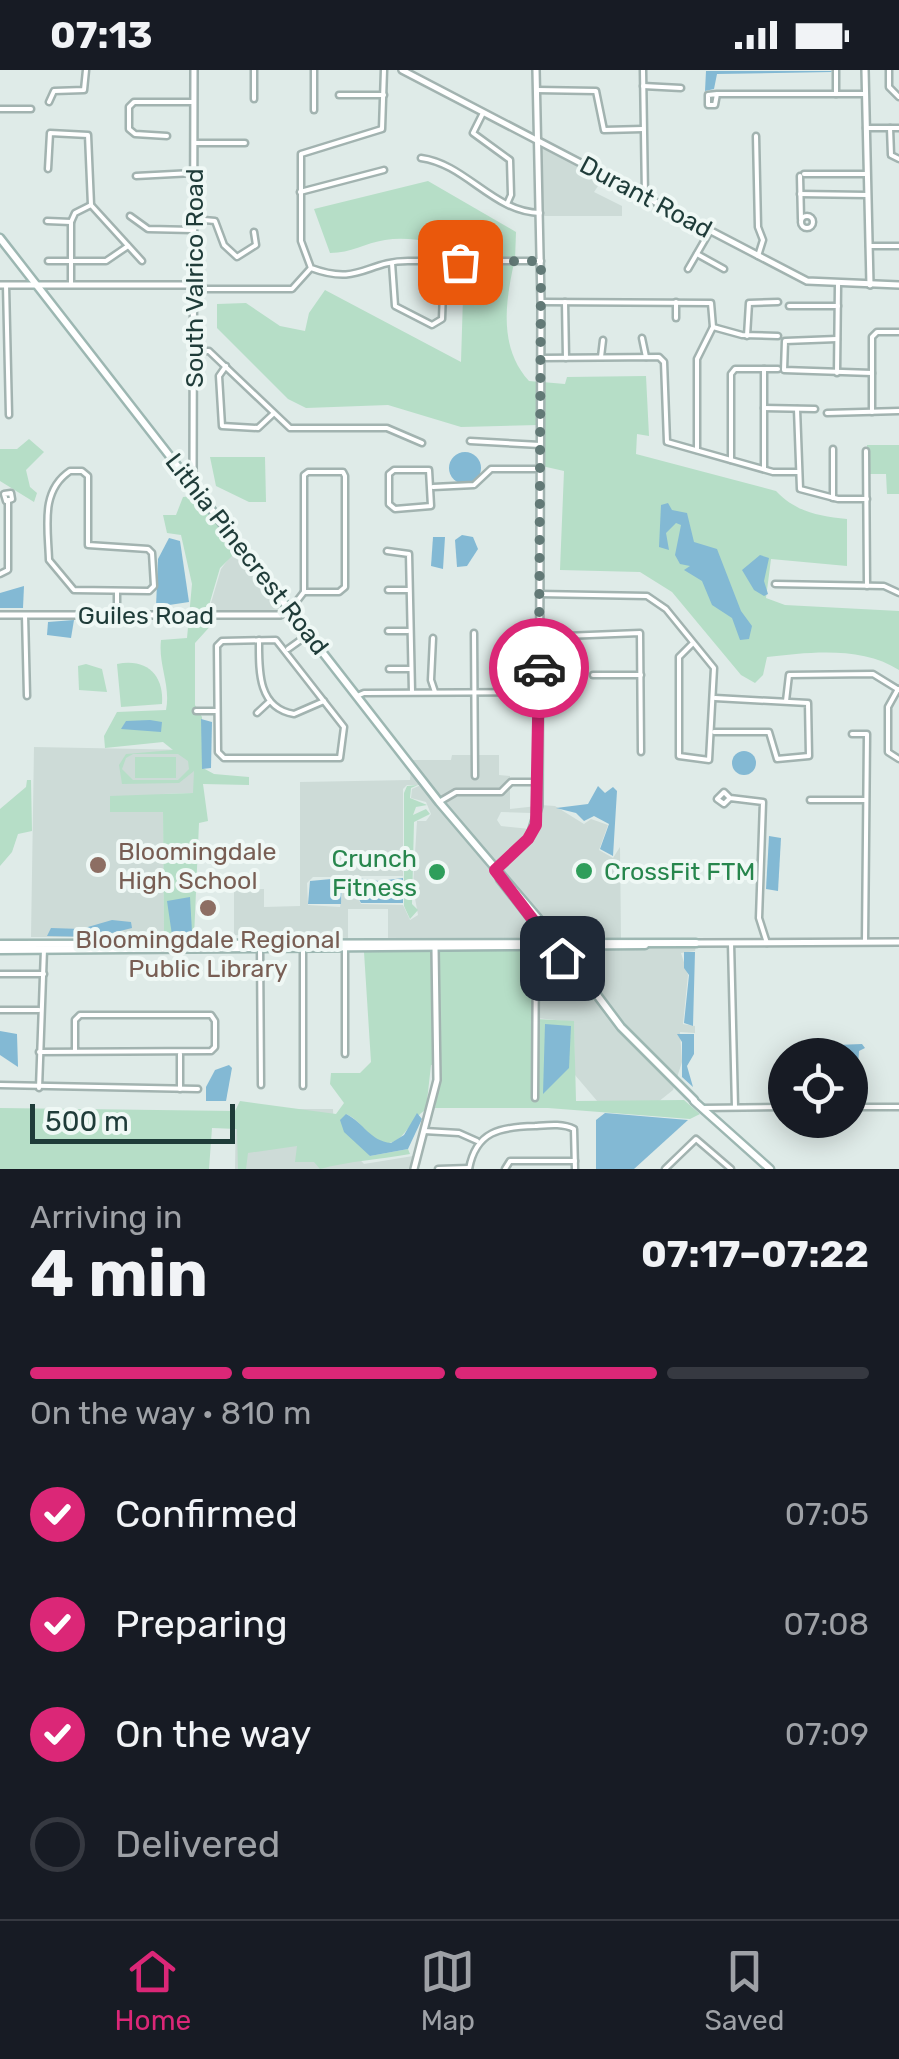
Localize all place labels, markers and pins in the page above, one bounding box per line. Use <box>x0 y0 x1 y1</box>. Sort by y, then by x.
pin <box>418 220 503 305</box>
place label: Bloomingdale High School <box>118 837 277 895</box>
place label: Crunch Fitness <box>332 844 417 902</box>
marker: Bloomingdale High School <box>87 854 109 876</box>
place label: CrossFit FTM <box>604 857 755 886</box>
marker: CrossFit FTM <box>573 860 595 882</box>
marker: Crunch Fitness <box>426 861 448 883</box>
marker: Bloomingdale Regional Public Library <box>197 897 219 919</box>
pin <box>520 916 605 1001</box>
place label: Bloomingdale Regional Public Library <box>75 925 341 983</box>

